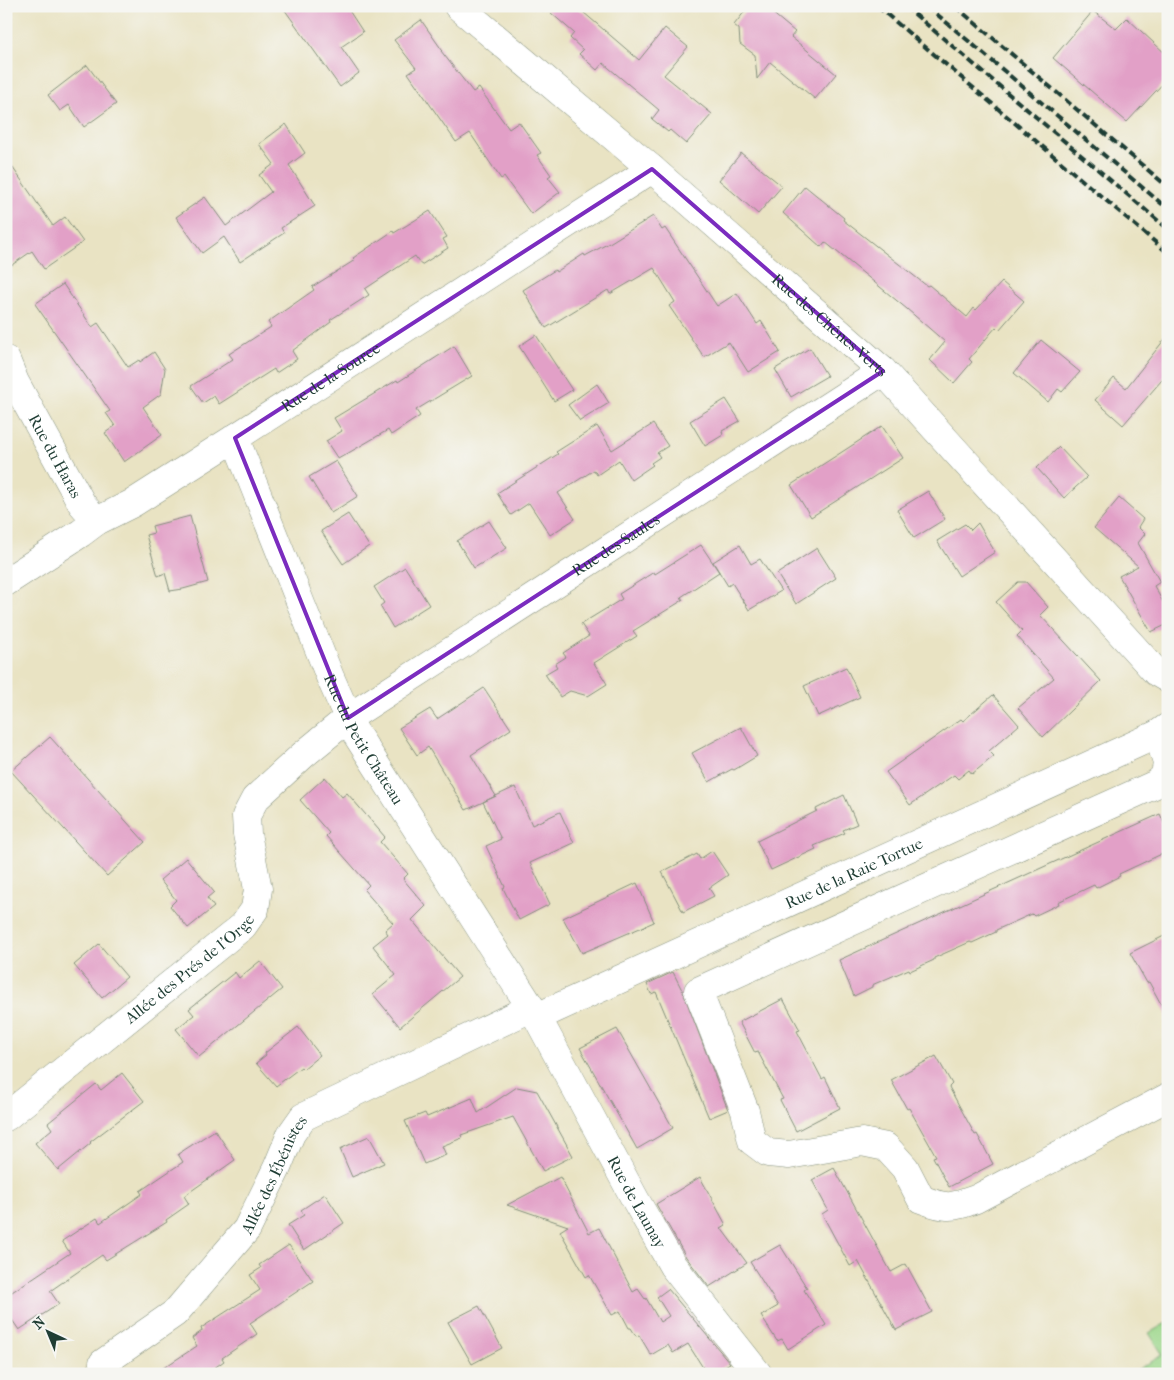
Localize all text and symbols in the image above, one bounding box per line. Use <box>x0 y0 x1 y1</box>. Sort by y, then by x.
street label: Rue des Chênes Verts <box>768 269 892 380</box>
street label: Rue de la Source <box>277 338 384 416</box>
street label: Rue du Haras <box>24 411 86 502</box>
street label: Rue des Saules <box>568 510 663 580</box>
street label: Rue du Petit Château <box>320 671 408 808</box>
street label: Rue de la Raie Tortue <box>782 834 926 913</box>
street label: Allée des Prés de l'Orge <box>120 910 258 1028</box>
street label: Allée des Ébénistes <box>237 1112 311 1238</box>
street label: Rue de Launay <box>603 1153 670 1252</box>
north arrow <box>22 1308 72 1358</box>
text: N <box>30 1313 49 1333</box>

